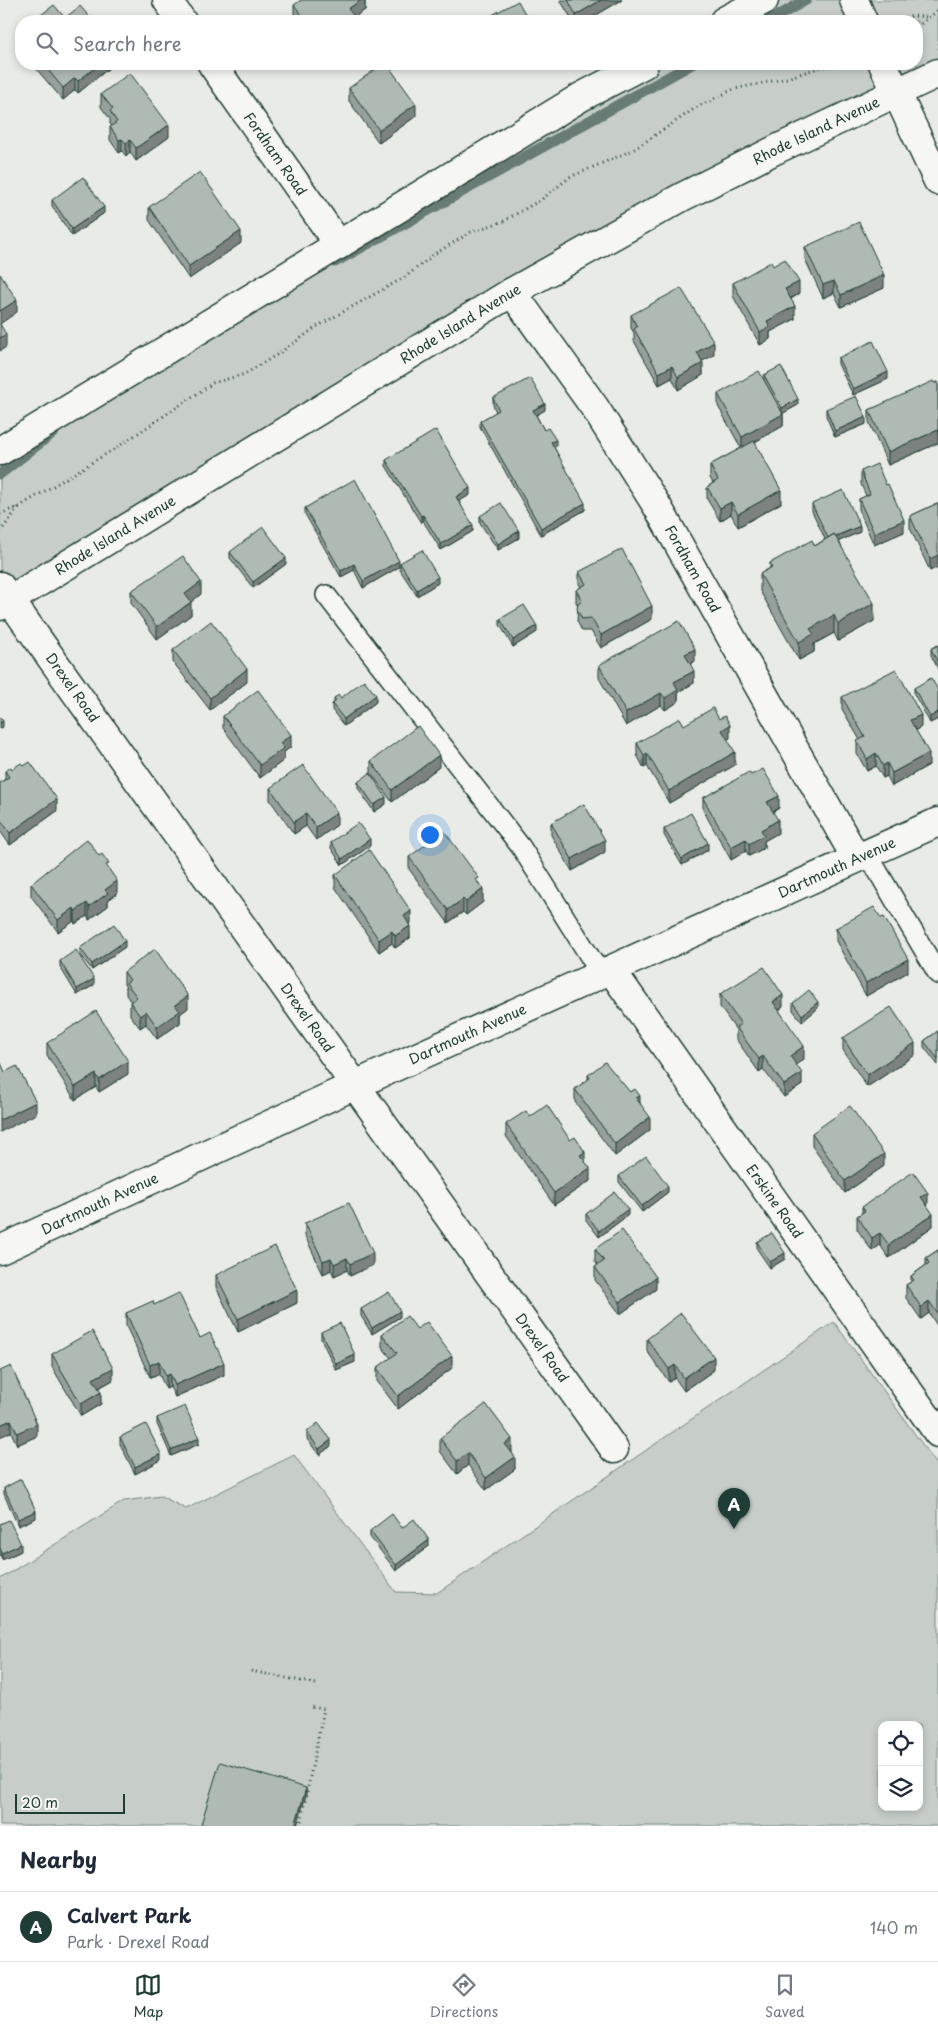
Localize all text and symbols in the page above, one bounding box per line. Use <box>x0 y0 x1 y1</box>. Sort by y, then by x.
search box <box>15 15 923 70</box>
icon: search <box>33 29 61 57</box>
text: Search here <box>73 29 182 57</box>
street label: Rhode Island Avenue <box>749 91 883 170</box>
street label: Fordham Road <box>239 108 312 200</box>
street label: Rhode Island Avenue <box>396 278 525 368</box>
street label: Rhode Island Avenue <box>50 490 180 580</box>
street label: Fordham Road <box>660 521 726 616</box>
street label: Drexel Road <box>41 649 105 727</box>
your location <box>417 822 443 848</box>
street label: Dartmouth Avenue <box>774 831 899 903</box>
street label: Drexel Road <box>276 979 340 1057</box>
street label: Dartmouth Avenue <box>405 998 530 1069</box>
street label: Erskine Road <box>741 1160 809 1243</box>
street label: Dartmouth Avenue <box>38 1167 162 1239</box>
street label: Drexel Road <box>511 1309 574 1387</box>
pin: A <box>718 1488 750 1529</box>
map controls <box>878 1721 923 1811</box>
button: locate <box>878 1721 923 1766</box>
button: layers <box>878 1766 923 1811</box>
scale bar <box>15 1791 125 1814</box>
text: 20 m <box>22 1792 58 1813</box>
text: Nearby <box>20 1843 97 1875</box>
text: Calvert Park <box>67 1901 191 1929</box>
text: A <box>30 1915 42 1939</box>
text: 140 m <box>870 1915 918 1939</box>
text: Park · Drexel Road <box>67 1929 210 1953</box>
tab: Map <box>133 1971 163 2022</box>
tab: Directions <box>430 1971 498 2022</box>
tab: Saved <box>765 1971 805 2022</box>

